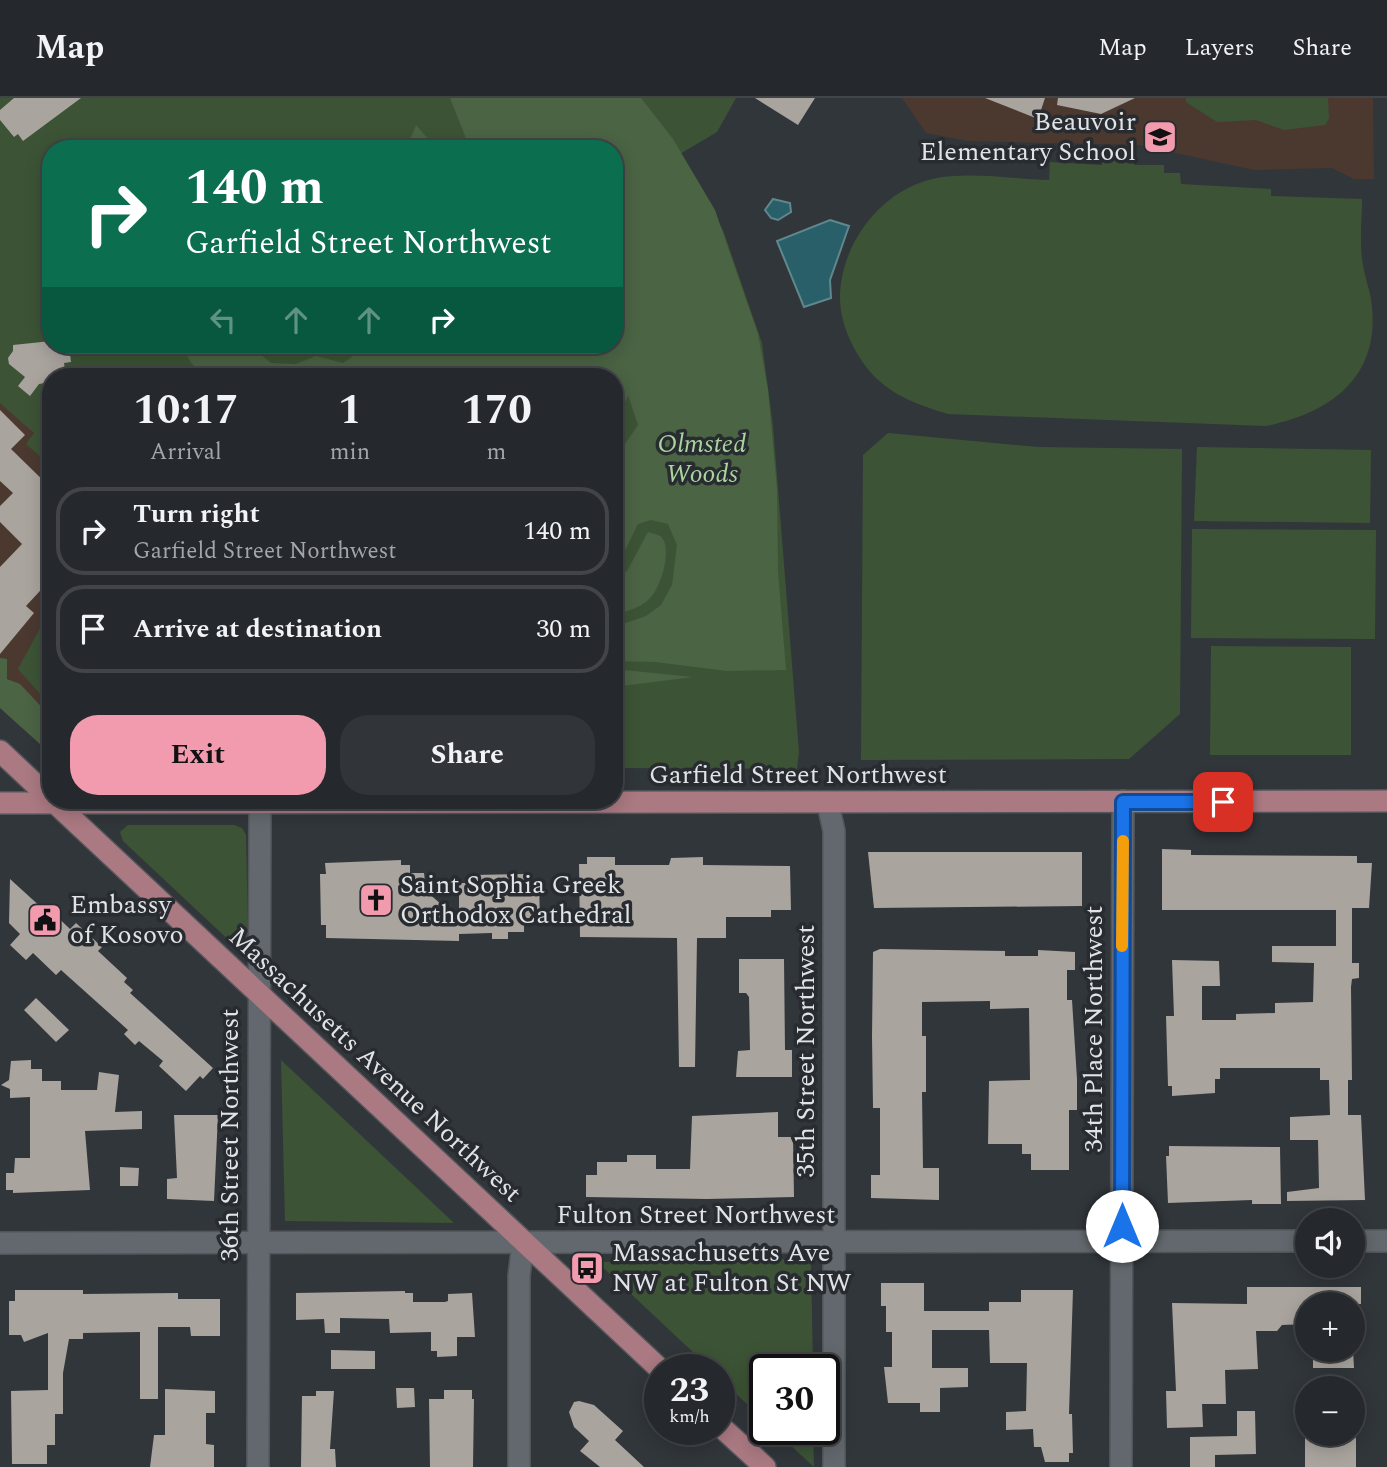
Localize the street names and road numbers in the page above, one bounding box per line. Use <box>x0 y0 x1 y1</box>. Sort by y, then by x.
street label: Garfield Street Northwest <box>649 755 947 795</box>
street label: 34th Place Northwest <box>1074 906 1114 1152</box>
street label: Massachusetts Avenue Northwest <box>219 918 531 1212</box>
street label: 35th Street Northwest <box>786 924 826 1178</box>
street label: 36th Street Northwest <box>210 1008 250 1262</box>
street label: Fulton Street Northwest <box>556 1195 836 1235</box>

